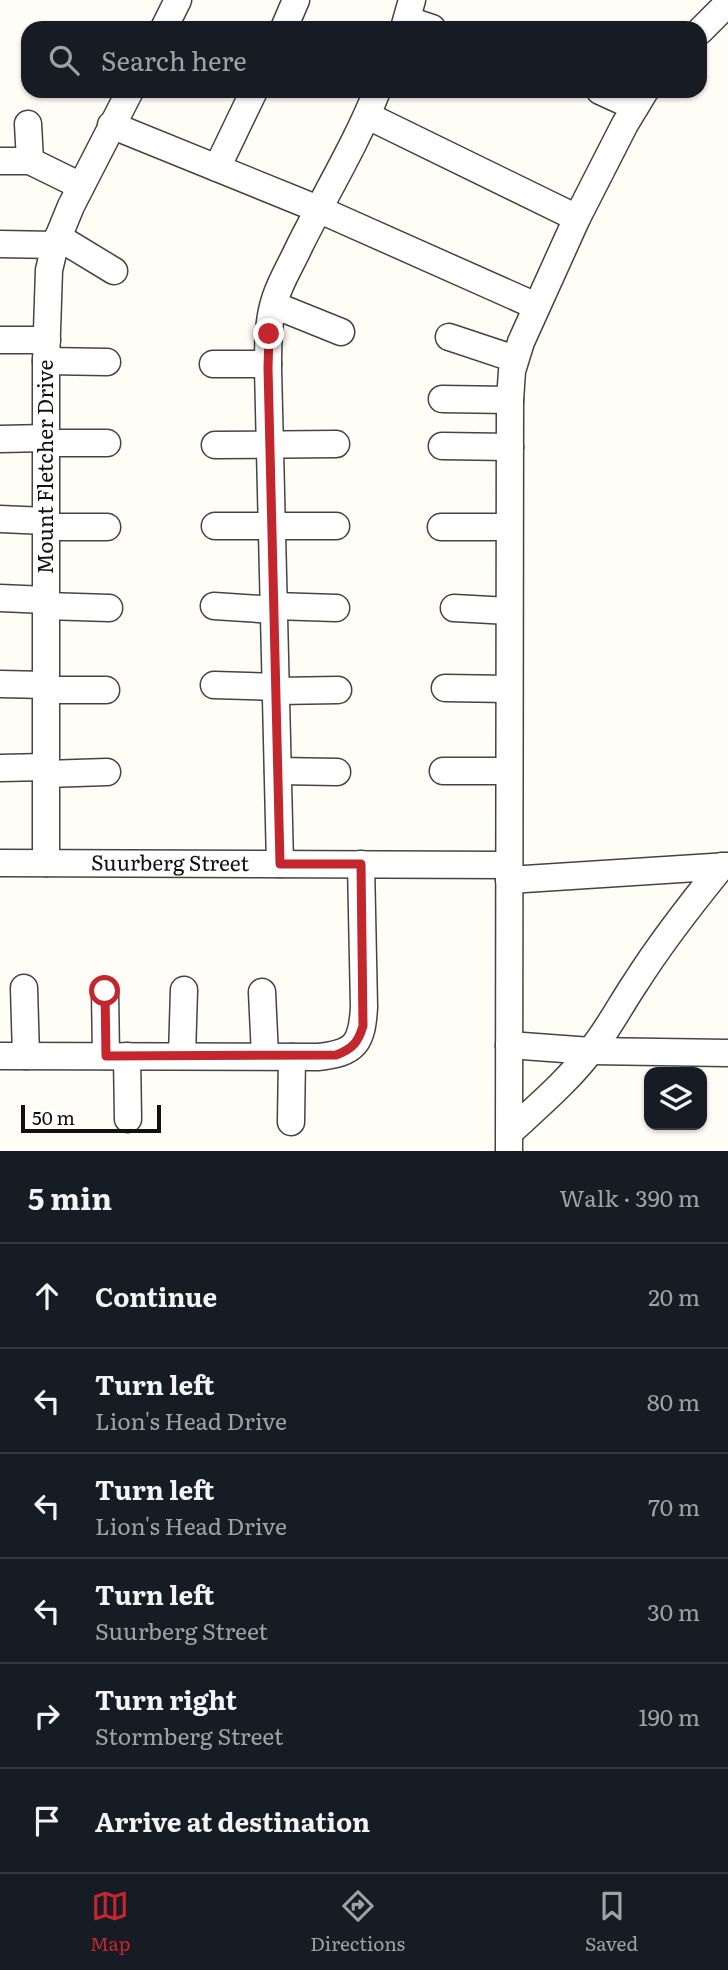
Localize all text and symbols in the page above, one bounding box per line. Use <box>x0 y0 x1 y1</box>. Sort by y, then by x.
search box <box>21 21 707 98</box>
text: Search here <box>101 40 247 79</box>
icon: search <box>45 41 83 79</box>
route end <box>253 318 284 349</box>
street label: Mount Fletcher Drive <box>28 360 59 574</box>
street label: Suurberg Street <box>91 845 250 877</box>
route start <box>89 975 120 1006</box>
map controls <box>644 1067 707 1130</box>
button: layers <box>644 1067 707 1130</box>
scale bar <box>21 1102 161 1134</box>
text: 50 m <box>32 1103 75 1131</box>
text: 5 min <box>28 1175 112 1219</box>
text: Walk · 390 m <box>560 1180 700 1214</box>
text: Continue <box>95 1276 217 1315</box>
icon: ahead <box>28 1277 66 1315</box>
text: 20 m <box>648 1279 700 1313</box>
text: Turn left <box>95 1364 214 1403</box>
icon: left <box>28 1382 66 1420</box>
text: 80 m <box>647 1384 700 1418</box>
text: Lion's Head Drive <box>95 1403 287 1437</box>
text: Turn left <box>95 1469 214 1508</box>
icon: left <box>28 1487 66 1525</box>
text: 70 m <box>648 1489 700 1523</box>
text: Lion's Head Drive <box>95 1508 287 1542</box>
text: Turn left <box>95 1574 214 1613</box>
icon: left <box>28 1592 66 1630</box>
text: 30 m <box>647 1594 700 1628</box>
text: Suurberg Street <box>95 1613 268 1647</box>
text: Turn right <box>95 1679 237 1718</box>
icon: right <box>28 1697 66 1735</box>
text: 190 m <box>638 1699 700 1733</box>
text: Stormberg Street <box>95 1718 283 1752</box>
text: Arrive at destination <box>95 1801 370 1840</box>
icon: arrive <box>28 1802 66 1840</box>
tab: Map <box>90 1887 130 1957</box>
tab: Directions <box>310 1887 405 1957</box>
tab: Saved <box>585 1887 638 1957</box>

